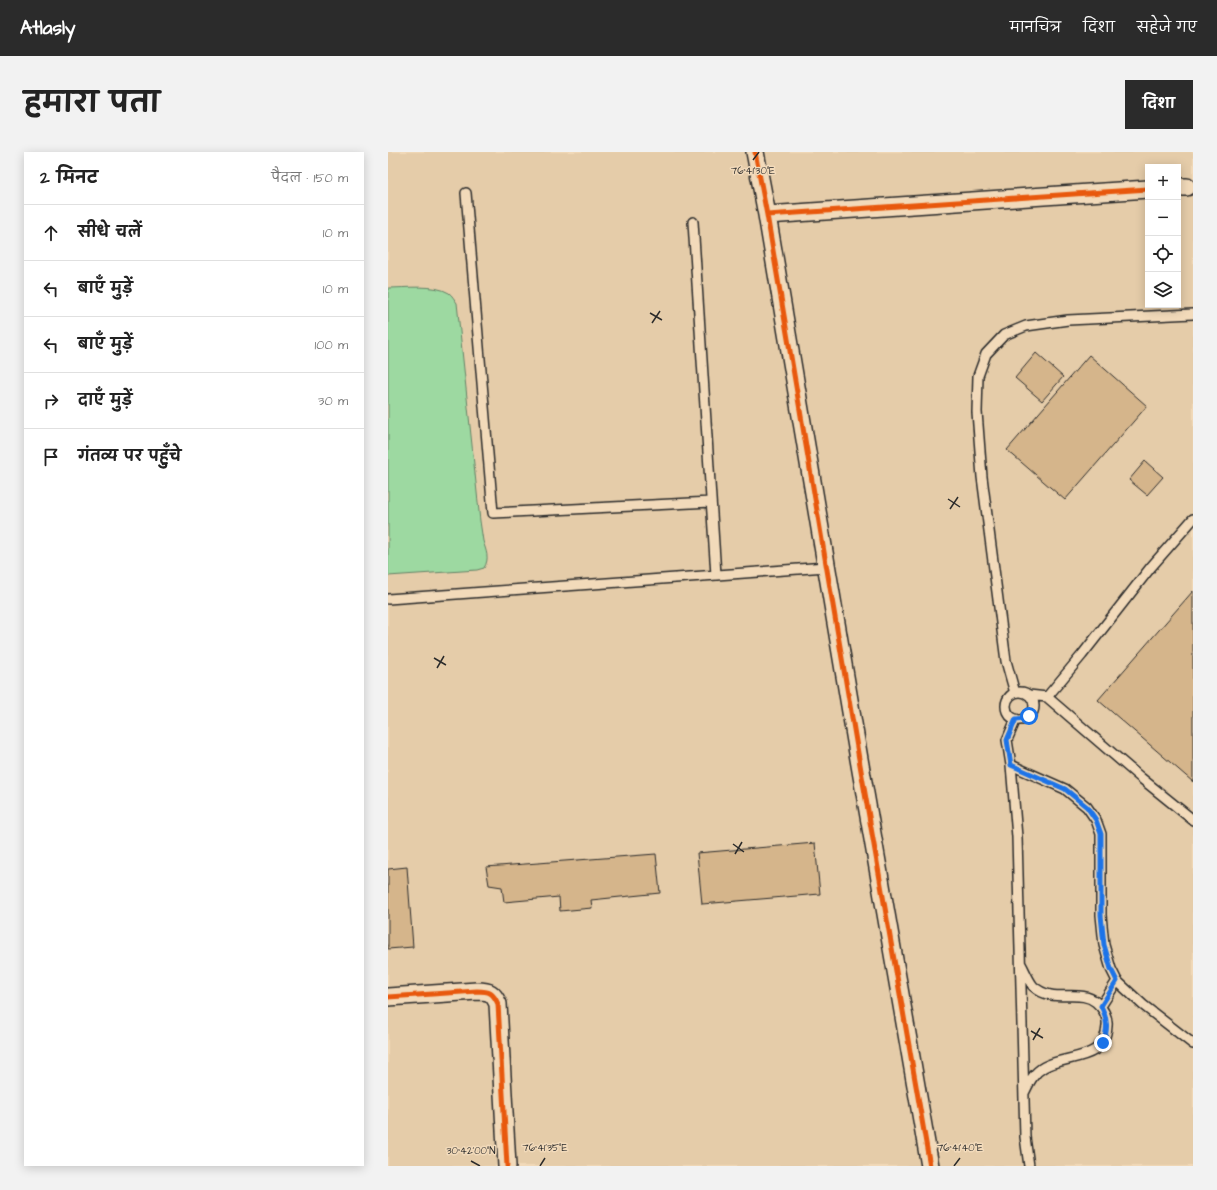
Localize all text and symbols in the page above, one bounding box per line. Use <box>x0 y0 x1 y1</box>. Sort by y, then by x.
text: Atlasly <box>20 15 75 42</box>
text: मानचित्र <box>1010 18 1061 38</box>
text: दिशा <box>1083 18 1115 38</box>
text: सहेजे गए <box>1137 18 1197 38</box>
button: दिशा <box>1125 80 1193 129</box>
text: हमारा पता <box>24 84 160 123</box>
text: 76°41'30"E <box>731 164 775 178</box>
map controls <box>1145 164 1181 308</box>
button: + <box>1145 164 1181 200</box>
text: 2 मिनट <box>40 166 98 190</box>
text: पैदल · 150 m <box>271 169 348 187</box>
button: − <box>1145 200 1181 236</box>
icon: ahead <box>40 222 62 244</box>
text: सीधे चलें <box>78 222 142 243</box>
text: 10 m <box>323 224 348 242</box>
button: locate <box>1145 236 1181 272</box>
button: layers <box>1145 272 1181 308</box>
icon: left <box>40 278 62 300</box>
text: बाएँ मुड़ें <box>78 278 133 299</box>
text: 10 m <box>323 280 348 298</box>
icon: left <box>40 334 62 356</box>
text: बाएँ मुड़ें <box>78 334 133 355</box>
text: 100 m <box>315 336 348 354</box>
icon: right <box>40 390 62 412</box>
text: दाएँ मुड़ें <box>78 390 132 411</box>
text: 30 m <box>318 392 348 410</box>
icon: arrive <box>40 446 62 468</box>
text: गंतव्य पर पहुँचे <box>78 446 181 467</box>
route start <box>1020 707 1038 725</box>
route end <box>1094 1034 1112 1052</box>
text: 76°41'35"E <box>523 1141 567 1155</box>
text: 76°41'40"E <box>937 1141 983 1155</box>
text: 30°42'00"N <box>447 1144 496 1158</box>

